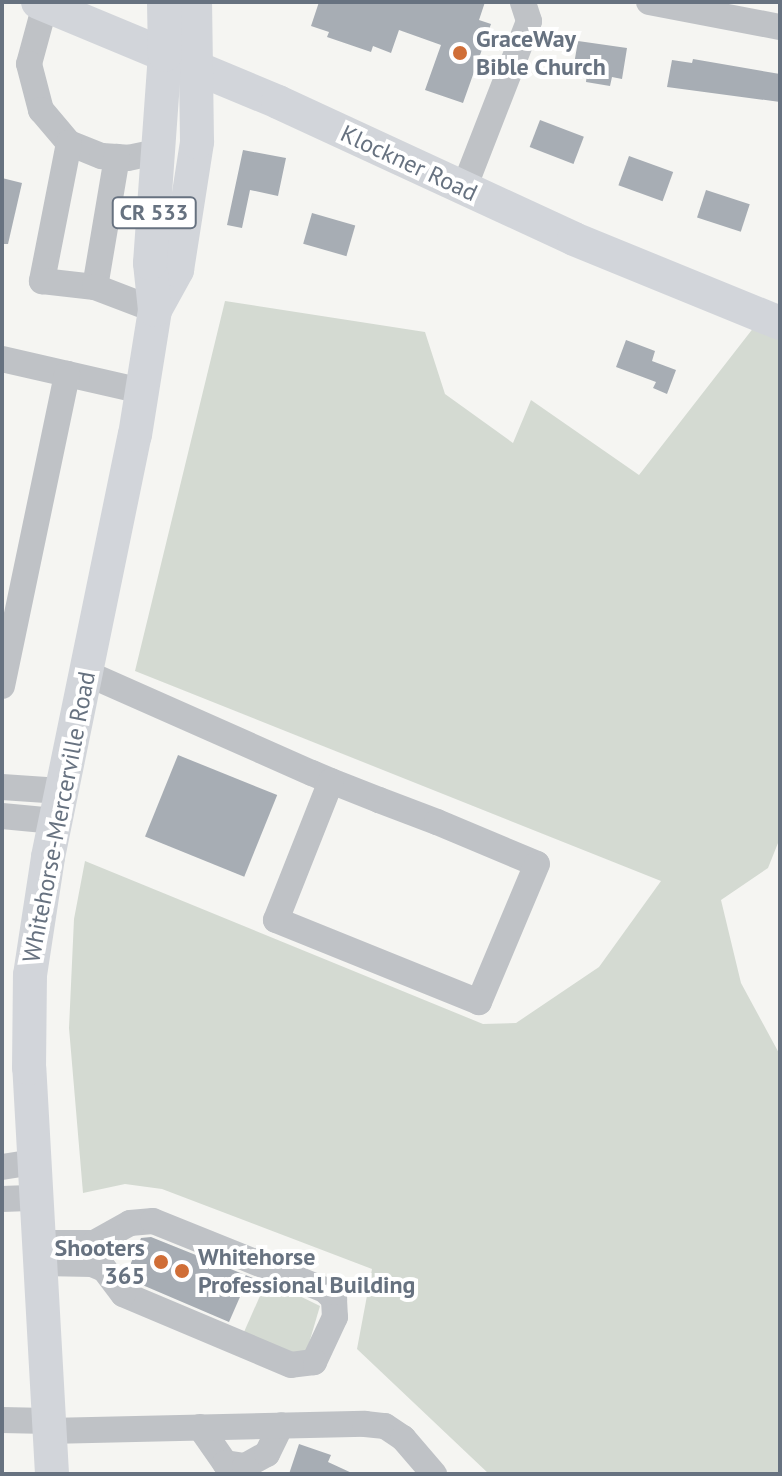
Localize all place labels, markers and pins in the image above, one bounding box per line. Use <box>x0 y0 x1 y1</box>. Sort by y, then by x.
place label: GraceWay Bible Church <box>476 25 606 81</box>
marker: GraceWay Bible Church <box>451 44 469 62</box>
place label: Shooters 365 <box>54 1234 145 1290</box>
place label: Whitehorse Professional Building <box>198 1243 415 1299</box>
marker: Shooters 365 <box>152 1253 170 1271</box>
marker: Whitehorse Professional Building <box>173 1262 191 1280</box>

